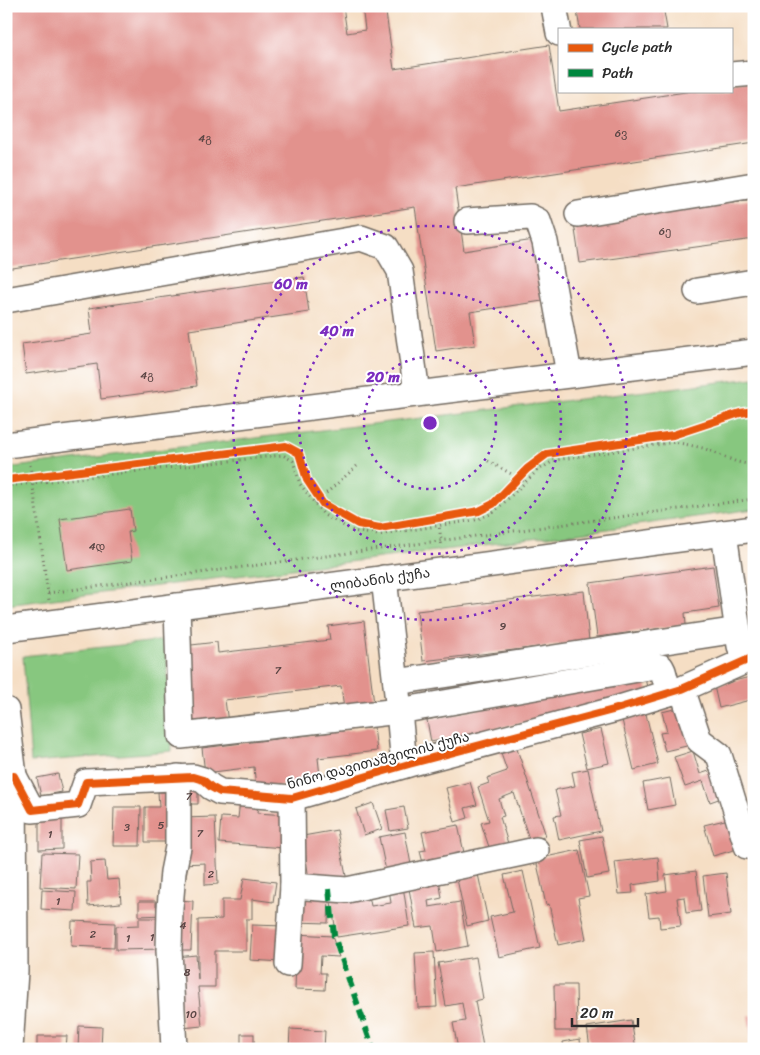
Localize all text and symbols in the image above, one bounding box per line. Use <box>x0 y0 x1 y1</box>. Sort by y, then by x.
legend <box>558 28 732 92</box>
text: Cycle path <box>602 34 673 60</box>
text: Path <box>602 60 633 86</box>
house number: 6ვ <box>615 124 627 143</box>
house number: 4გ <box>198 129 212 148</box>
house number: 6ე <box>659 222 671 241</box>
text: 60 m <box>273 271 308 297</box>
text: 40 m <box>319 318 355 344</box>
text: 20 m <box>365 364 400 390</box>
house number: 4გ <box>140 366 154 385</box>
centre of rings <box>421 414 439 432</box>
house number: 4დ <box>89 537 106 556</box>
street label: ლიბანის ქუჩა <box>328 560 432 599</box>
house number: 9 <box>500 617 507 636</box>
house number: 7 <box>275 661 282 680</box>
street label: ნინო დავითაშვილის ქუჩა <box>284 724 472 797</box>
house number: 7 <box>186 787 193 806</box>
house number: 5 <box>158 816 165 835</box>
house number: 3 <box>124 818 130 837</box>
house number: 7 <box>197 824 204 843</box>
house number: 1 <box>48 825 53 844</box>
house number: 2 <box>208 865 215 884</box>
house number: 1 <box>56 892 61 911</box>
house number: 4 <box>180 916 187 935</box>
house number: 2 <box>90 925 97 944</box>
house number: 1 <box>150 928 155 947</box>
house number: 1 <box>126 929 131 948</box>
house number: 8 <box>184 963 191 982</box>
scale bar <box>572 995 639 1027</box>
text: 20 m <box>580 1000 614 1026</box>
house number: 10 <box>185 1005 197 1024</box>

